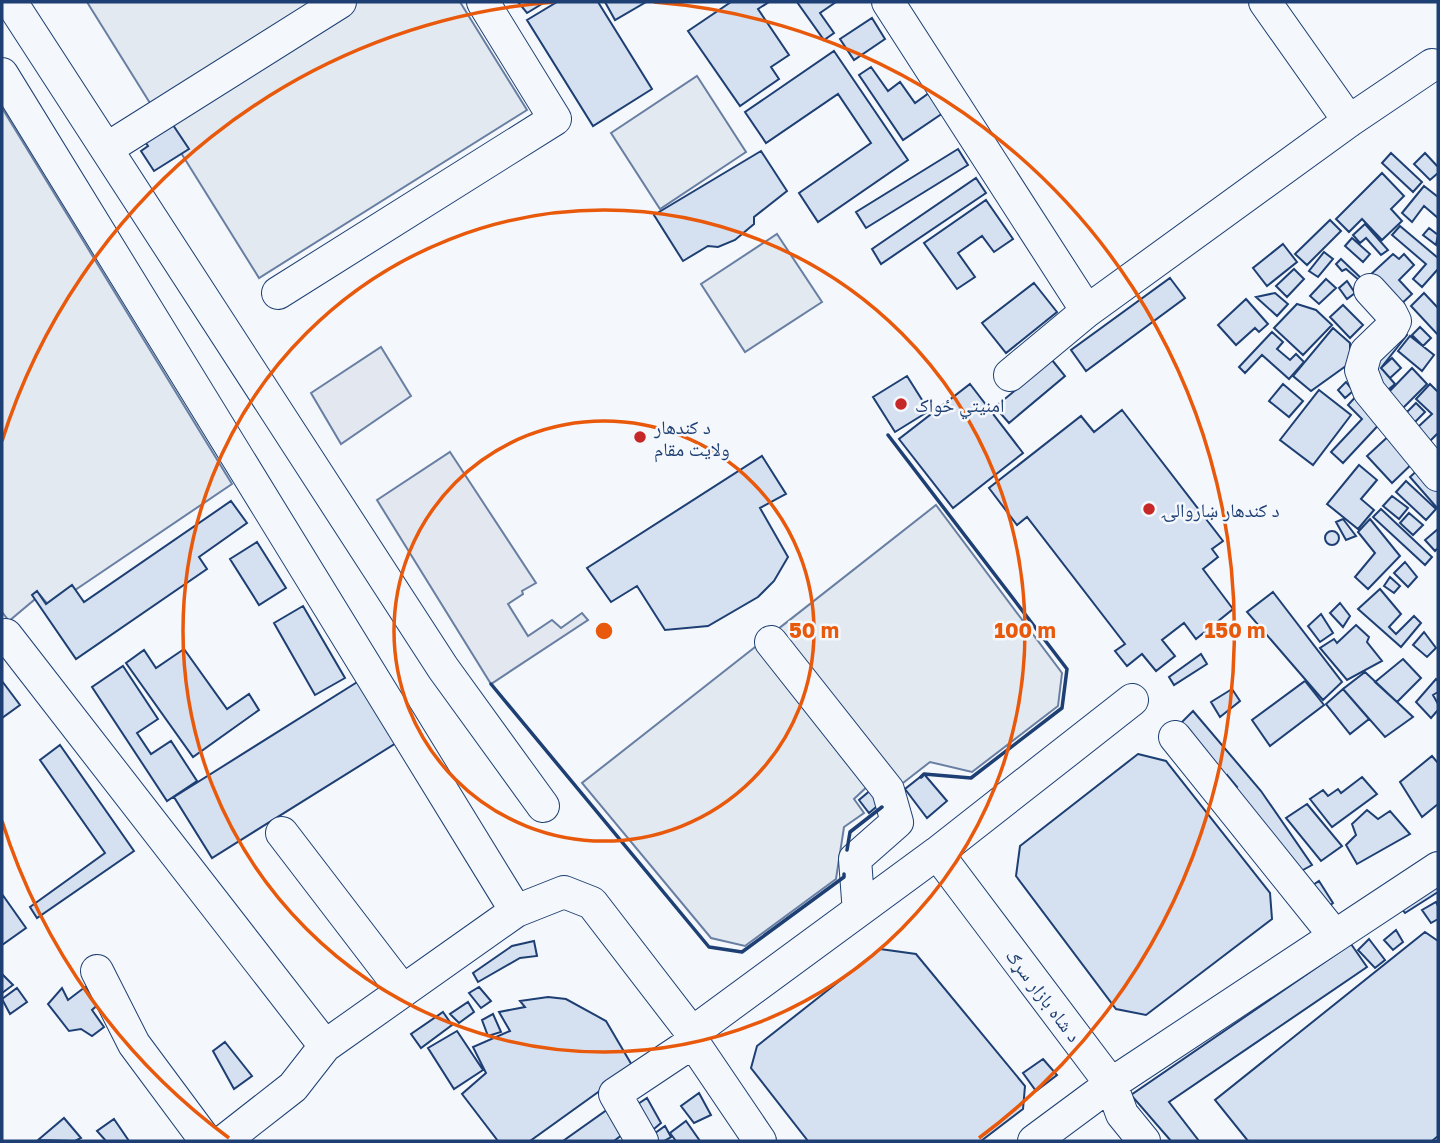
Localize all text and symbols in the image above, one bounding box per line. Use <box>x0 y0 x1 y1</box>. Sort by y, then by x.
place label: امنيتي ځواک <box>915 393 1004 420</box>
marker: امنيتي ځواک <box>893 396 909 412</box>
place label: د کندهار ولايت مقام <box>653 415 730 463</box>
marker: د کندهار ولايت مقام <box>632 429 648 445</box>
place label: د کندهار ښاروالۍ <box>1161 498 1280 522</box>
marker: د کندهار ښاروالۍ <box>1141 501 1157 517</box>
text: 50 m <box>789 617 839 643</box>
text: 100 m <box>994 617 1056 643</box>
text: 150 m <box>1205 617 1265 643</box>
centre of rings <box>592 619 616 643</box>
street label: د شاه بازار سړګ <box>1000 944 1086 1047</box>

